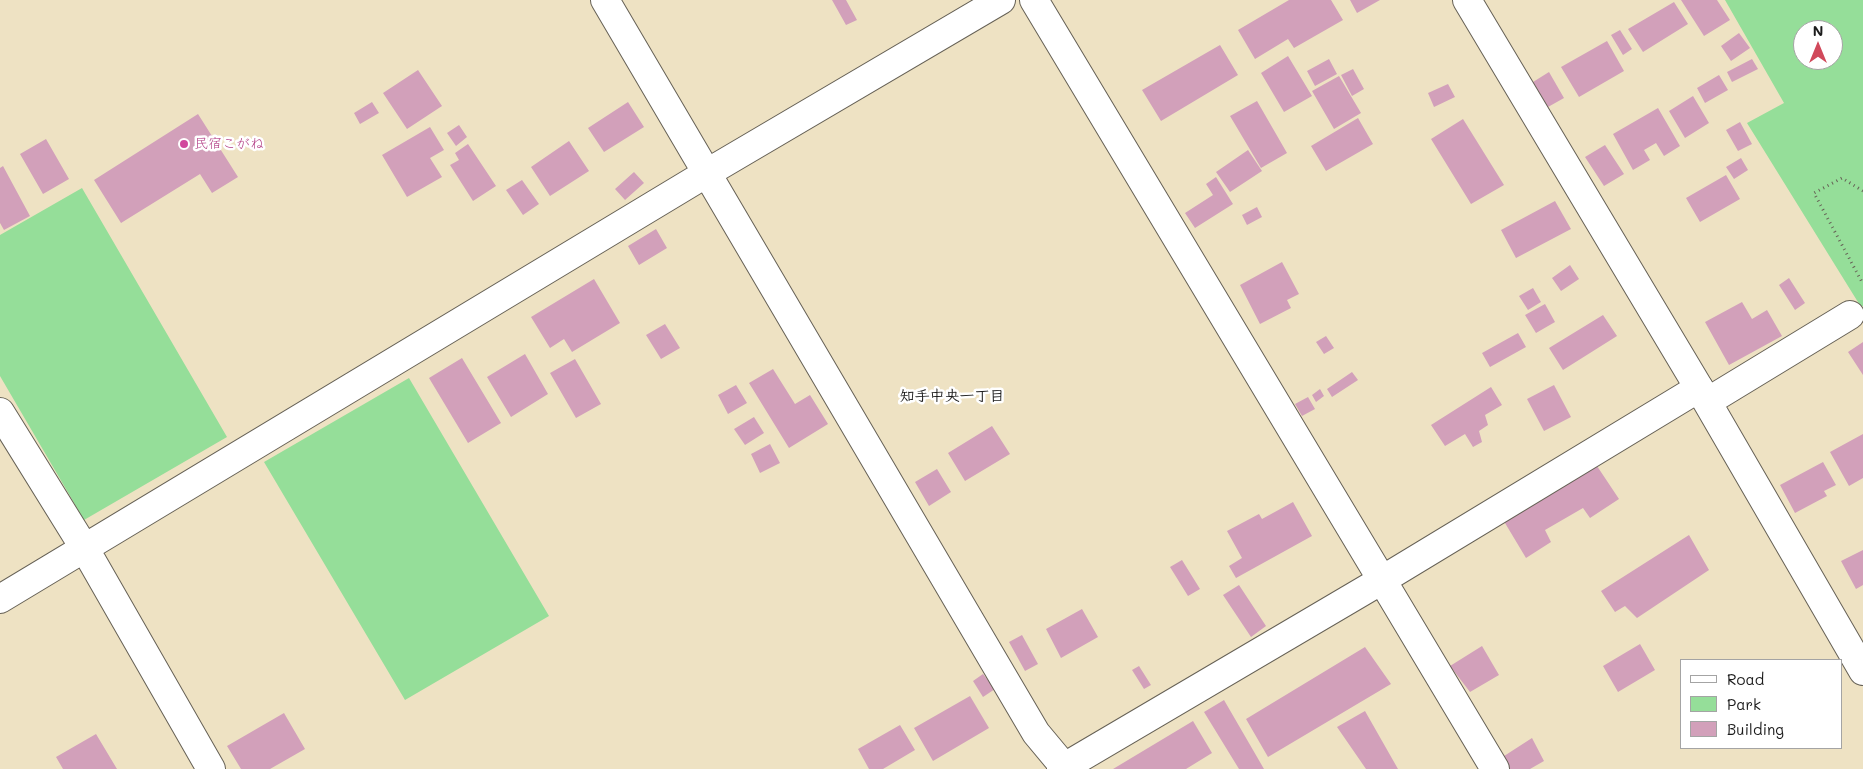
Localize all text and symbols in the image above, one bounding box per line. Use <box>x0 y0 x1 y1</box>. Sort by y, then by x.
north arrow <box>1793 20 1843 70</box>
text: N <box>1813 21 1823 40</box>
place label: 民宿こがね <box>194 136 264 152</box>
marker: 民宿こがね <box>178 138 190 150</box>
district label: 知手中央一丁目 <box>900 387 1004 405</box>
legend <box>1680 659 1843 749</box>
text: Road <box>1727 669 1764 689</box>
text: Park <box>1727 694 1761 714</box>
text: Building <box>1727 719 1784 739</box>

